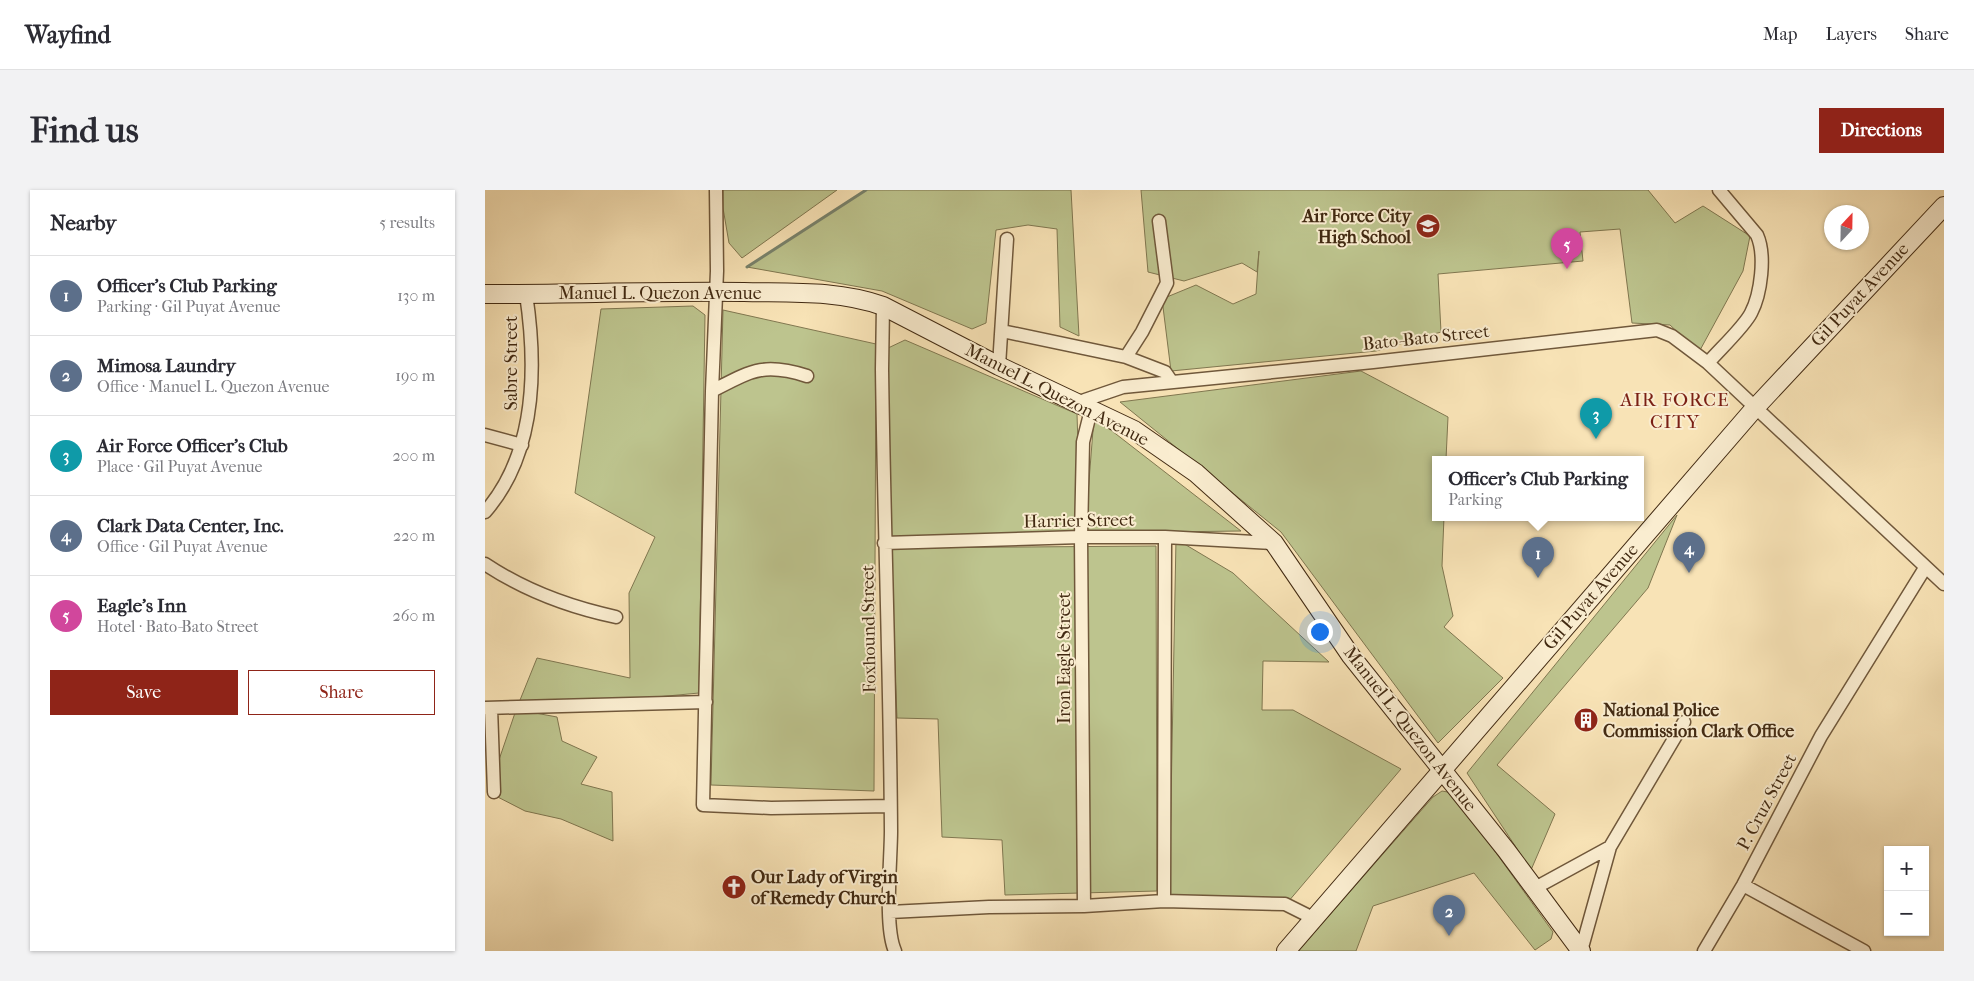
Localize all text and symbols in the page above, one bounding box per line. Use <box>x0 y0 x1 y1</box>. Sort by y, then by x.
text: Wayfind <box>25 21 111 49</box>
text: Map <box>1763 24 1797 45</box>
text: Layers <box>1825 24 1877 45</box>
text: Share <box>1905 24 1949 45</box>
button: Directions <box>1819 108 1944 153</box>
text: Find us <box>30 110 139 151</box>
north arrow <box>1824 205 1869 250</box>
place label: Air Force City High School <box>1301 206 1412 248</box>
text: Nearby <box>50 211 116 235</box>
text: 5 results <box>379 213 435 232</box>
school or university icon: Air Force City High School <box>1415 213 1441 239</box>
pin: 5 <box>1551 228 1583 269</box>
street label: Gil Puyat Avenue <box>1807 239 1913 351</box>
text: Officer's Club Parking <box>97 275 277 297</box>
street label: Manuel L. Quezon Avenue <box>558 283 762 304</box>
text: 1 <box>63 286 69 305</box>
text: 130 m <box>397 286 435 305</box>
text: Parking · Gil Puyat Avenue <box>97 297 280 316</box>
street label: Sabre Street <box>501 315 522 410</box>
street label: Bato-Bato Street <box>1362 321 1491 355</box>
street label: Manuel L. Quezon Avenue <box>962 340 1152 451</box>
text: Mimosa Laundry <box>97 355 236 377</box>
text: 2 <box>62 366 70 385</box>
text: 190 m <box>395 366 435 385</box>
text: Office · Manuel L. Quezon Avenue <box>97 377 329 396</box>
district label: AIR FORCE CITY <box>1619 389 1730 433</box>
pin: 3 <box>1580 398 1612 439</box>
text: Air Force Officer's Club <box>97 435 288 457</box>
text: 3 <box>63 446 69 465</box>
text: 200 m <box>392 446 435 465</box>
popup <box>1432 456 1644 521</box>
text: Place · Gil Puyat Avenue <box>97 457 262 476</box>
text: Officer's Club Parking <box>1448 468 1628 490</box>
text: Parking <box>1448 490 1503 509</box>
street label: Harrier Street <box>1023 510 1135 532</box>
text: Clark Data Center, Inc. <box>97 515 284 537</box>
text: 4 <box>61 526 71 545</box>
text: 220 m <box>393 526 435 545</box>
pin: 4 <box>1673 532 1705 573</box>
text: Office · Gil Puyat Avenue <box>97 537 268 556</box>
pin: 1 <box>1522 537 1554 578</box>
street label: Gil Puyat Avenue <box>1539 540 1643 654</box>
street label: Foxhound Street <box>857 564 881 693</box>
street label: Iron Eagle Street <box>1054 591 1075 724</box>
text: Eagle's Inn <box>97 595 187 617</box>
text: 5 <box>63 606 69 625</box>
text: 260 m <box>393 606 435 625</box>
text: Hotel · Bato-Bato Street <box>97 617 259 636</box>
your location <box>1307 619 1333 645</box>
street label: Manuel L. Quezon Avenue <box>1339 642 1481 816</box>
button: Save <box>50 670 238 715</box>
button: Share <box>248 670 435 715</box>
place label: National Police Commission Clark Office <box>1603 700 1794 742</box>
building icon: National Police Commission Clark Office <box>1573 707 1599 733</box>
street label: P. Cruz Street <box>1733 750 1801 854</box>
map controls <box>1884 846 1929 936</box>
button: + <box>1884 846 1929 891</box>
place label: Our Lady of Virgin of Remedy Church <box>751 867 899 909</box>
church icon: Our Lady of Virgin of Remedy Church <box>721 874 747 900</box>
button: − <box>1884 891 1929 936</box>
pin: 2 <box>1433 895 1465 936</box>

